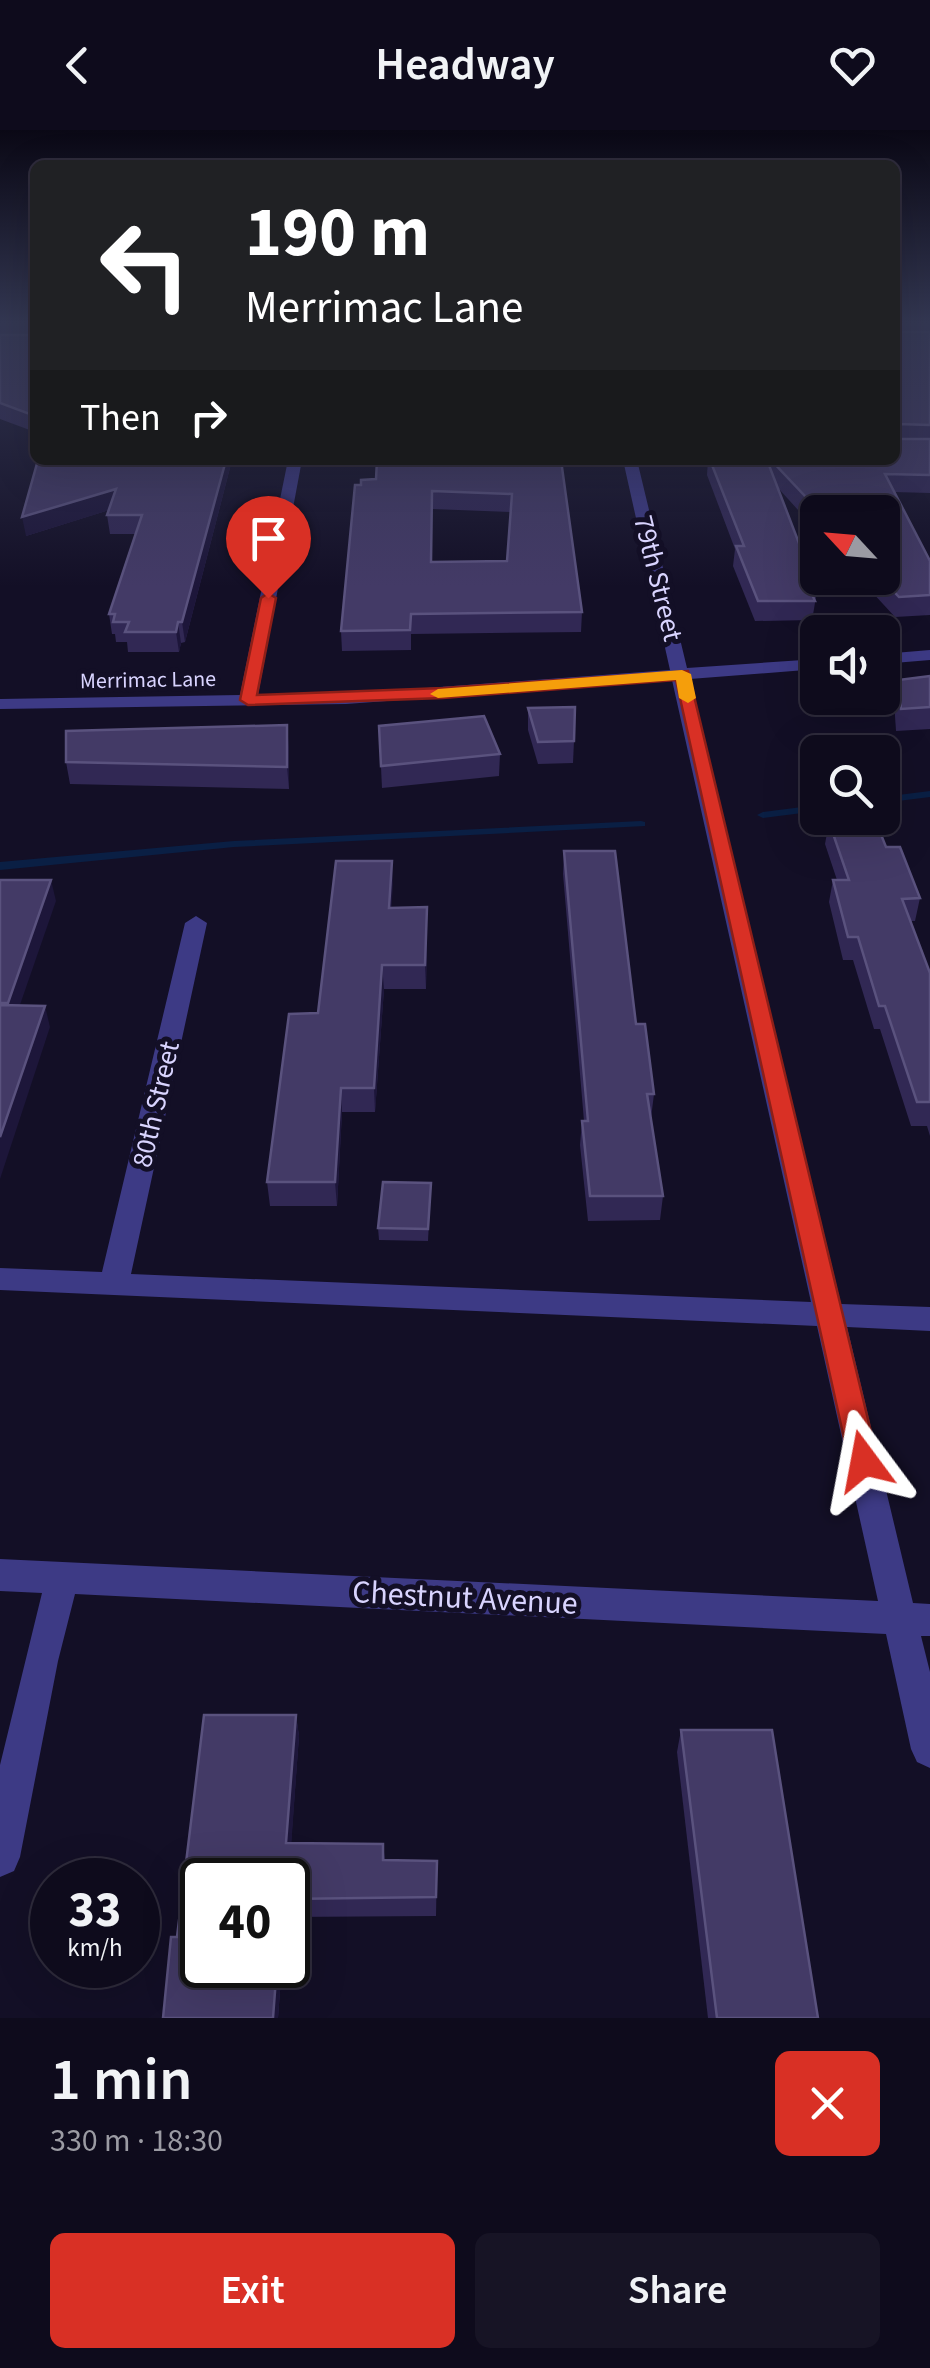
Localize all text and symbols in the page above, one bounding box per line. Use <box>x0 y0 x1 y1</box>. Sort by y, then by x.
text: Headway <box>375 33 555 97</box>
icon: back <box>50 38 105 93</box>
icon: heart <box>825 38 880 93</box>
text: 190 m <box>245 183 430 283</box>
icon: left <box>80 200 210 330</box>
text: Merrimac Lane <box>245 276 523 340</box>
icon: right <box>181 390 236 445</box>
text: Then <box>80 391 161 445</box>
north arrow <box>800 495 900 595</box>
map controls <box>800 495 900 835</box>
pin <box>226 496 311 599</box>
icon: arrive <box>241 511 296 566</box>
street label: 79th Street <box>623 511 693 646</box>
button: sound <box>800 615 900 715</box>
street label: Merrimac Lane <box>80 663 216 697</box>
button: search <box>800 735 900 835</box>
street label: 80th Street <box>122 1037 190 1171</box>
position arrow <box>812 1409 916 1513</box>
street label: Chestnut Avenue <box>351 1569 579 1627</box>
speed limit sign: 40 <box>180 1858 310 1988</box>
text: 33 <box>69 1875 121 1946</box>
text: km/h <box>67 1930 123 1966</box>
text: 1 min <box>50 2038 193 2123</box>
button: close <box>775 2051 880 2156</box>
text: 330 m · 18:30 <box>50 2118 223 2164</box>
button: Exit <box>50 2233 455 2348</box>
button: Share <box>475 2233 880 2348</box>

